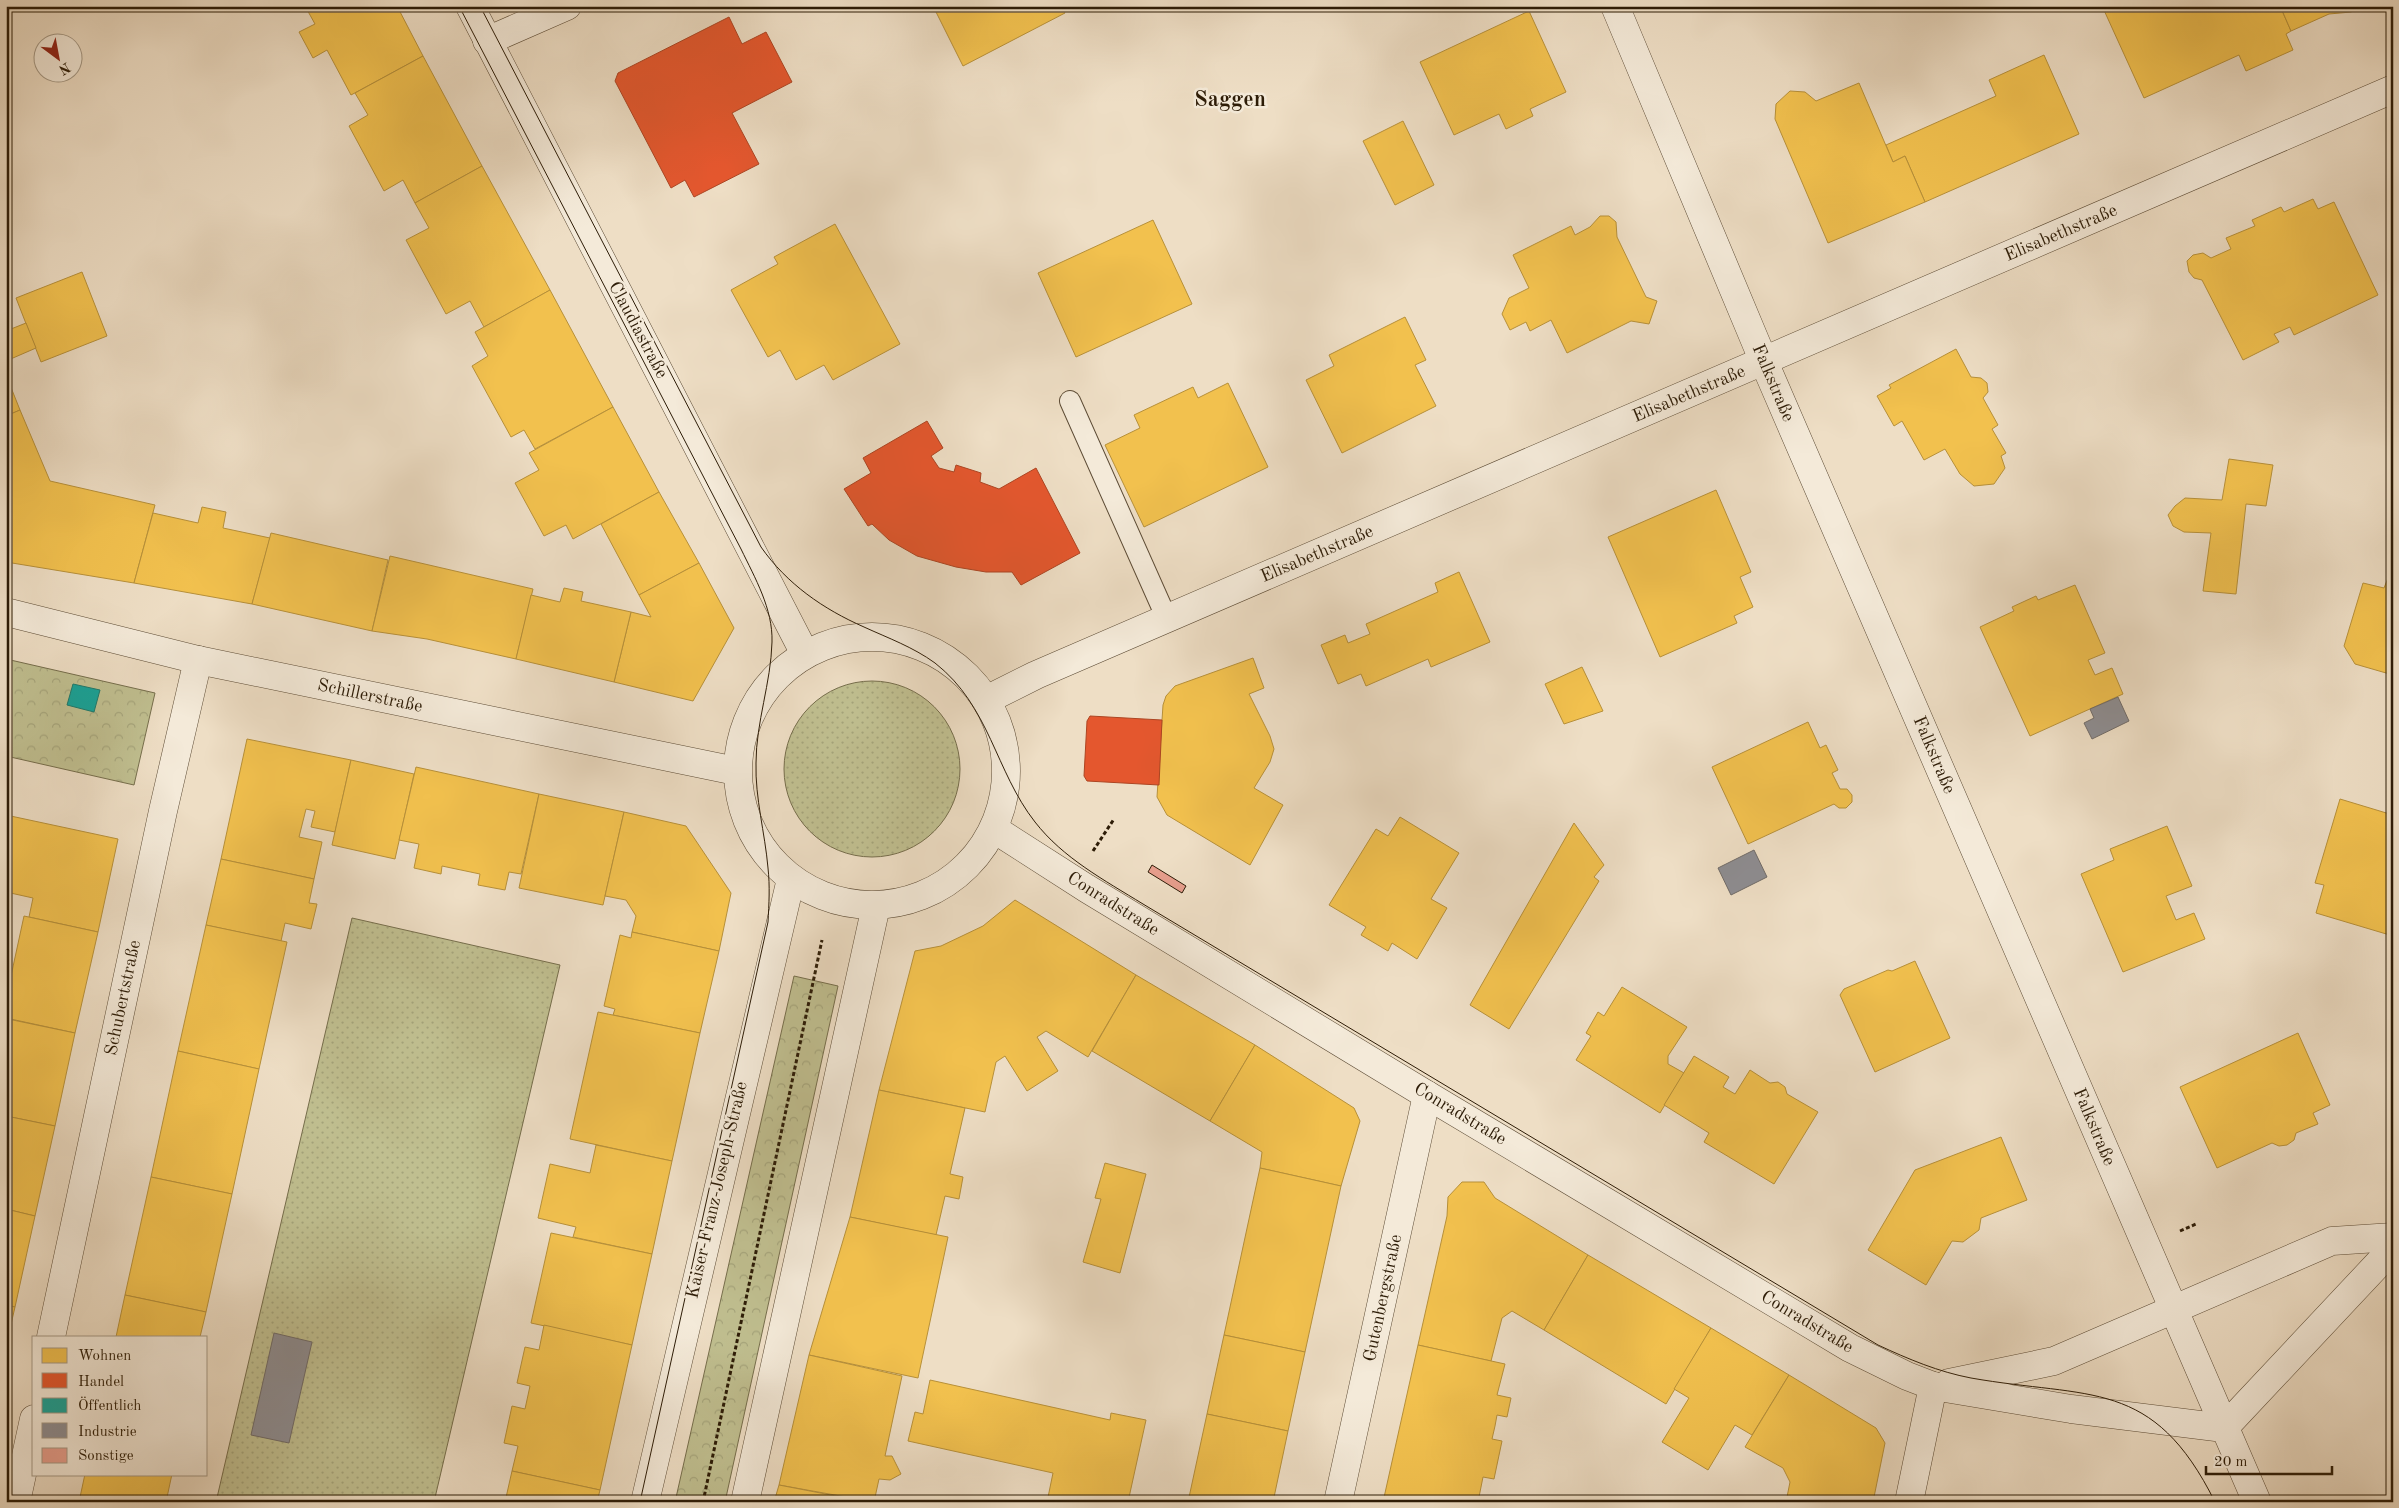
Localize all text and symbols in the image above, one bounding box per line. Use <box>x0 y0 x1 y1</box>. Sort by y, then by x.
north arrow <box>32 32 82 82</box>
text: N <box>56 59 73 77</box>
district label: Saggen <box>1194 89 1266 111</box>
street label: Elisabethstraße <box>2002 201 2120 265</box>
street label: Claudiastraße <box>605 279 671 381</box>
street label: Falkstraße <box>1749 342 1797 424</box>
street label: Elisabethstraße <box>1630 362 1748 426</box>
street label: Elisabethstraße <box>1258 522 1376 586</box>
street label: Schillerstraße <box>316 676 424 716</box>
street label: Falkstraße <box>1910 714 1958 796</box>
street label: Conradstraße <box>1064 869 1162 939</box>
street label: Schubertstraße <box>102 939 144 1057</box>
street label: Conradstraße <box>1411 1079 1509 1149</box>
street label: Kaiser-Franz-Joseph-Straße <box>683 1080 751 1300</box>
street label: Falkstraße <box>2070 1086 2118 1168</box>
street label: Gutenbergstraße <box>1361 1233 1405 1363</box>
street label: Conradstraße <box>1758 1287 1856 1357</box>
legend <box>32 1336 208 1476</box>
text: Wohnen <box>78 1349 131 1364</box>
text: Handel <box>78 1375 124 1390</box>
text: Öffentlich <box>78 1396 141 1414</box>
text: Industrie <box>78 1425 137 1440</box>
scale bar <box>2206 1443 2333 1475</box>
text: Sonstige <box>78 1449 134 1464</box>
text: 20 m <box>2214 1455 2248 1470</box>

